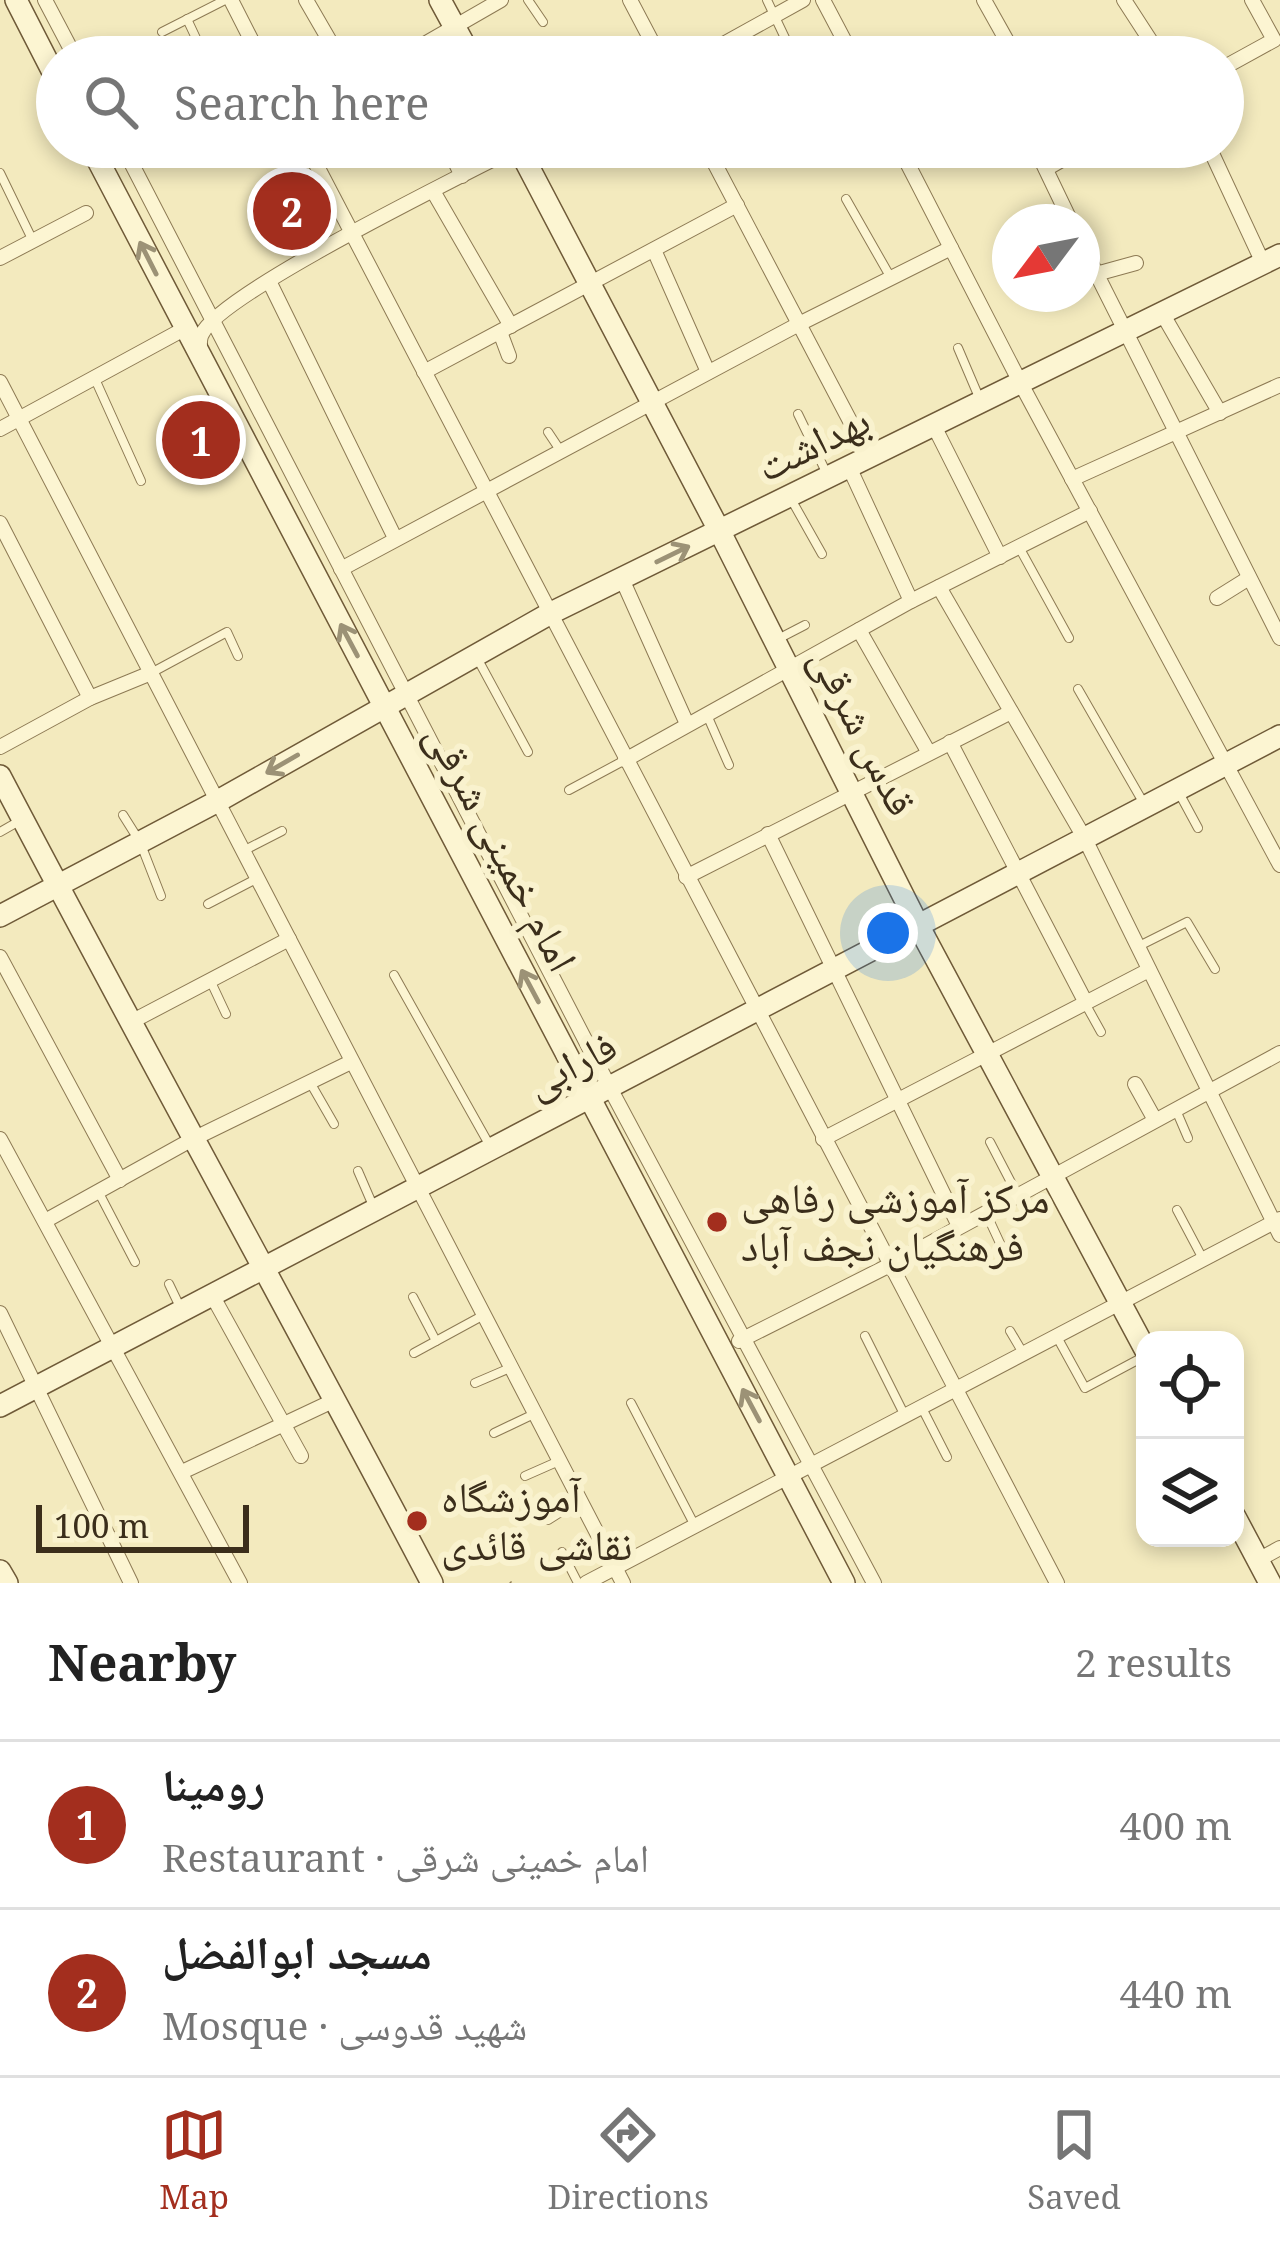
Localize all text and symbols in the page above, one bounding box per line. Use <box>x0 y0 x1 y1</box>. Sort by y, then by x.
search box <box>36 36 1244 168</box>
icon: search <box>78 69 144 135</box>
text: Search here <box>174 72 429 133</box>
pin: 2 <box>253 166 331 256</box>
north arrow <box>992 204 1100 312</box>
one-way arrow <box>135 241 158 276</box>
street label: بهداشت <box>746 390 878 493</box>
pin: 1 <box>162 395 240 485</box>
one-way arrow <box>654 542 690 564</box>
one-way arrow <box>337 624 360 659</box>
street label: قدس شرقی <box>799 636 932 824</box>
street label: امام خمینی شرقی <box>412 712 593 981</box>
one-way arrow <box>265 752 300 776</box>
your location <box>858 903 918 963</box>
one-way arrow <box>518 969 541 1004</box>
street label: فارابی <box>515 1016 626 1110</box>
place label: مرکز آموزشی رفاهی فرهنگیان نجف آباد <box>741 1168 1050 1273</box>
marker: مرکز آموزشی رفاهی فرهنگیان نجف آباد <box>704 1209 730 1235</box>
map controls <box>1136 1331 1244 1547</box>
button: locate <box>1136 1331 1244 1439</box>
one-way arrow <box>738 1388 761 1424</box>
button: layers <box>1136 1439 1244 1547</box>
place label: آموزشگاه نقاشی قائدی <box>441 1467 633 1572</box>
scale bar <box>36 1499 249 1552</box>
text: 100 m <box>54 1503 149 1548</box>
marker: آموزشگاه نقاشی قائدی <box>404 1508 430 1534</box>
text: Nearby <box>48 1626 236 1696</box>
text: 2 results <box>1075 1635 1232 1688</box>
text: رومینا <box>162 1753 265 1814</box>
text: 1 <box>76 1798 98 1851</box>
text: 400 m <box>1120 1798 1232 1851</box>
text: Restaurant · امام خمینی شرقی <box>162 1830 649 1883</box>
text: مسجد ابوالفضل <box>162 1921 432 1982</box>
text: 2 <box>76 1966 98 2019</box>
text: 440 m <box>1120 1966 1232 2019</box>
text: Mosque · شهید قدوسی <box>162 1998 527 2051</box>
tab: Map <box>159 2102 229 2219</box>
tab: Directions <box>547 2102 709 2219</box>
tab: Saved <box>1027 2102 1121 2219</box>

